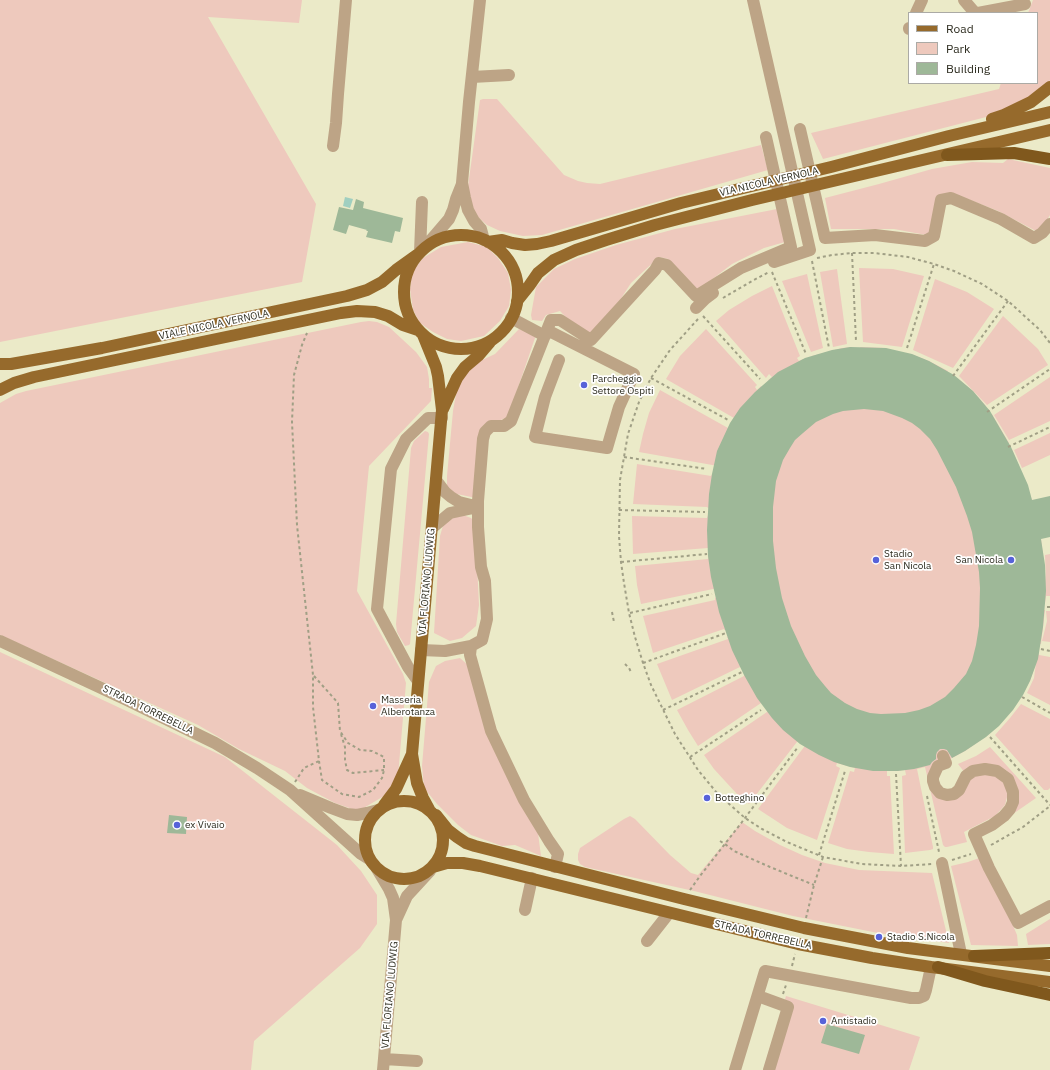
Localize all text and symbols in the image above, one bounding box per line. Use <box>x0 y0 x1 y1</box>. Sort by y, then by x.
legend <box>908 12 1038 84</box>
text: Road <box>946 21 974 36</box>
text: Park <box>946 41 970 56</box>
text: Building <box>946 61 990 76</box>
street label: VIA NICOLA VERNOLA <box>718 165 820 199</box>
street label: VIALE NICOLA VERNOLA <box>158 307 270 343</box>
place label: Parcheggio Settore Ospiti <box>592 373 654 396</box>
marker: Parcheggio Settore Ospiti <box>579 380 589 390</box>
street label: VIA FLORIANO LUDWIG <box>416 528 438 636</box>
place label: Stadio San Nicola <box>884 548 931 572</box>
place label: San Nicola <box>956 554 1003 566</box>
marker: Stadio San Nicola <box>871 555 881 565</box>
marker: San Nicola <box>1006 555 1016 565</box>
street label: STRADA TORREBELLA <box>101 683 195 737</box>
place label: Masseria Alberotanza <box>381 694 435 718</box>
marker: Masseria Alberotanza <box>368 701 378 711</box>
place label: Botteghino <box>715 792 764 804</box>
marker: Botteghino <box>702 793 712 803</box>
place label: ex Vivaio <box>185 819 225 831</box>
marker: ex Vivaio <box>172 820 182 830</box>
street label: STRADA TORREBELLA <box>713 918 813 952</box>
place label: Stadio S.Nicola <box>887 931 955 943</box>
marker: Stadio S.Nicola <box>874 932 884 942</box>
street label: VIA FLORIANO LUDWIG <box>379 941 401 1049</box>
place label: Antistadio <box>831 1015 877 1027</box>
marker: Antistadio <box>818 1016 828 1026</box>

